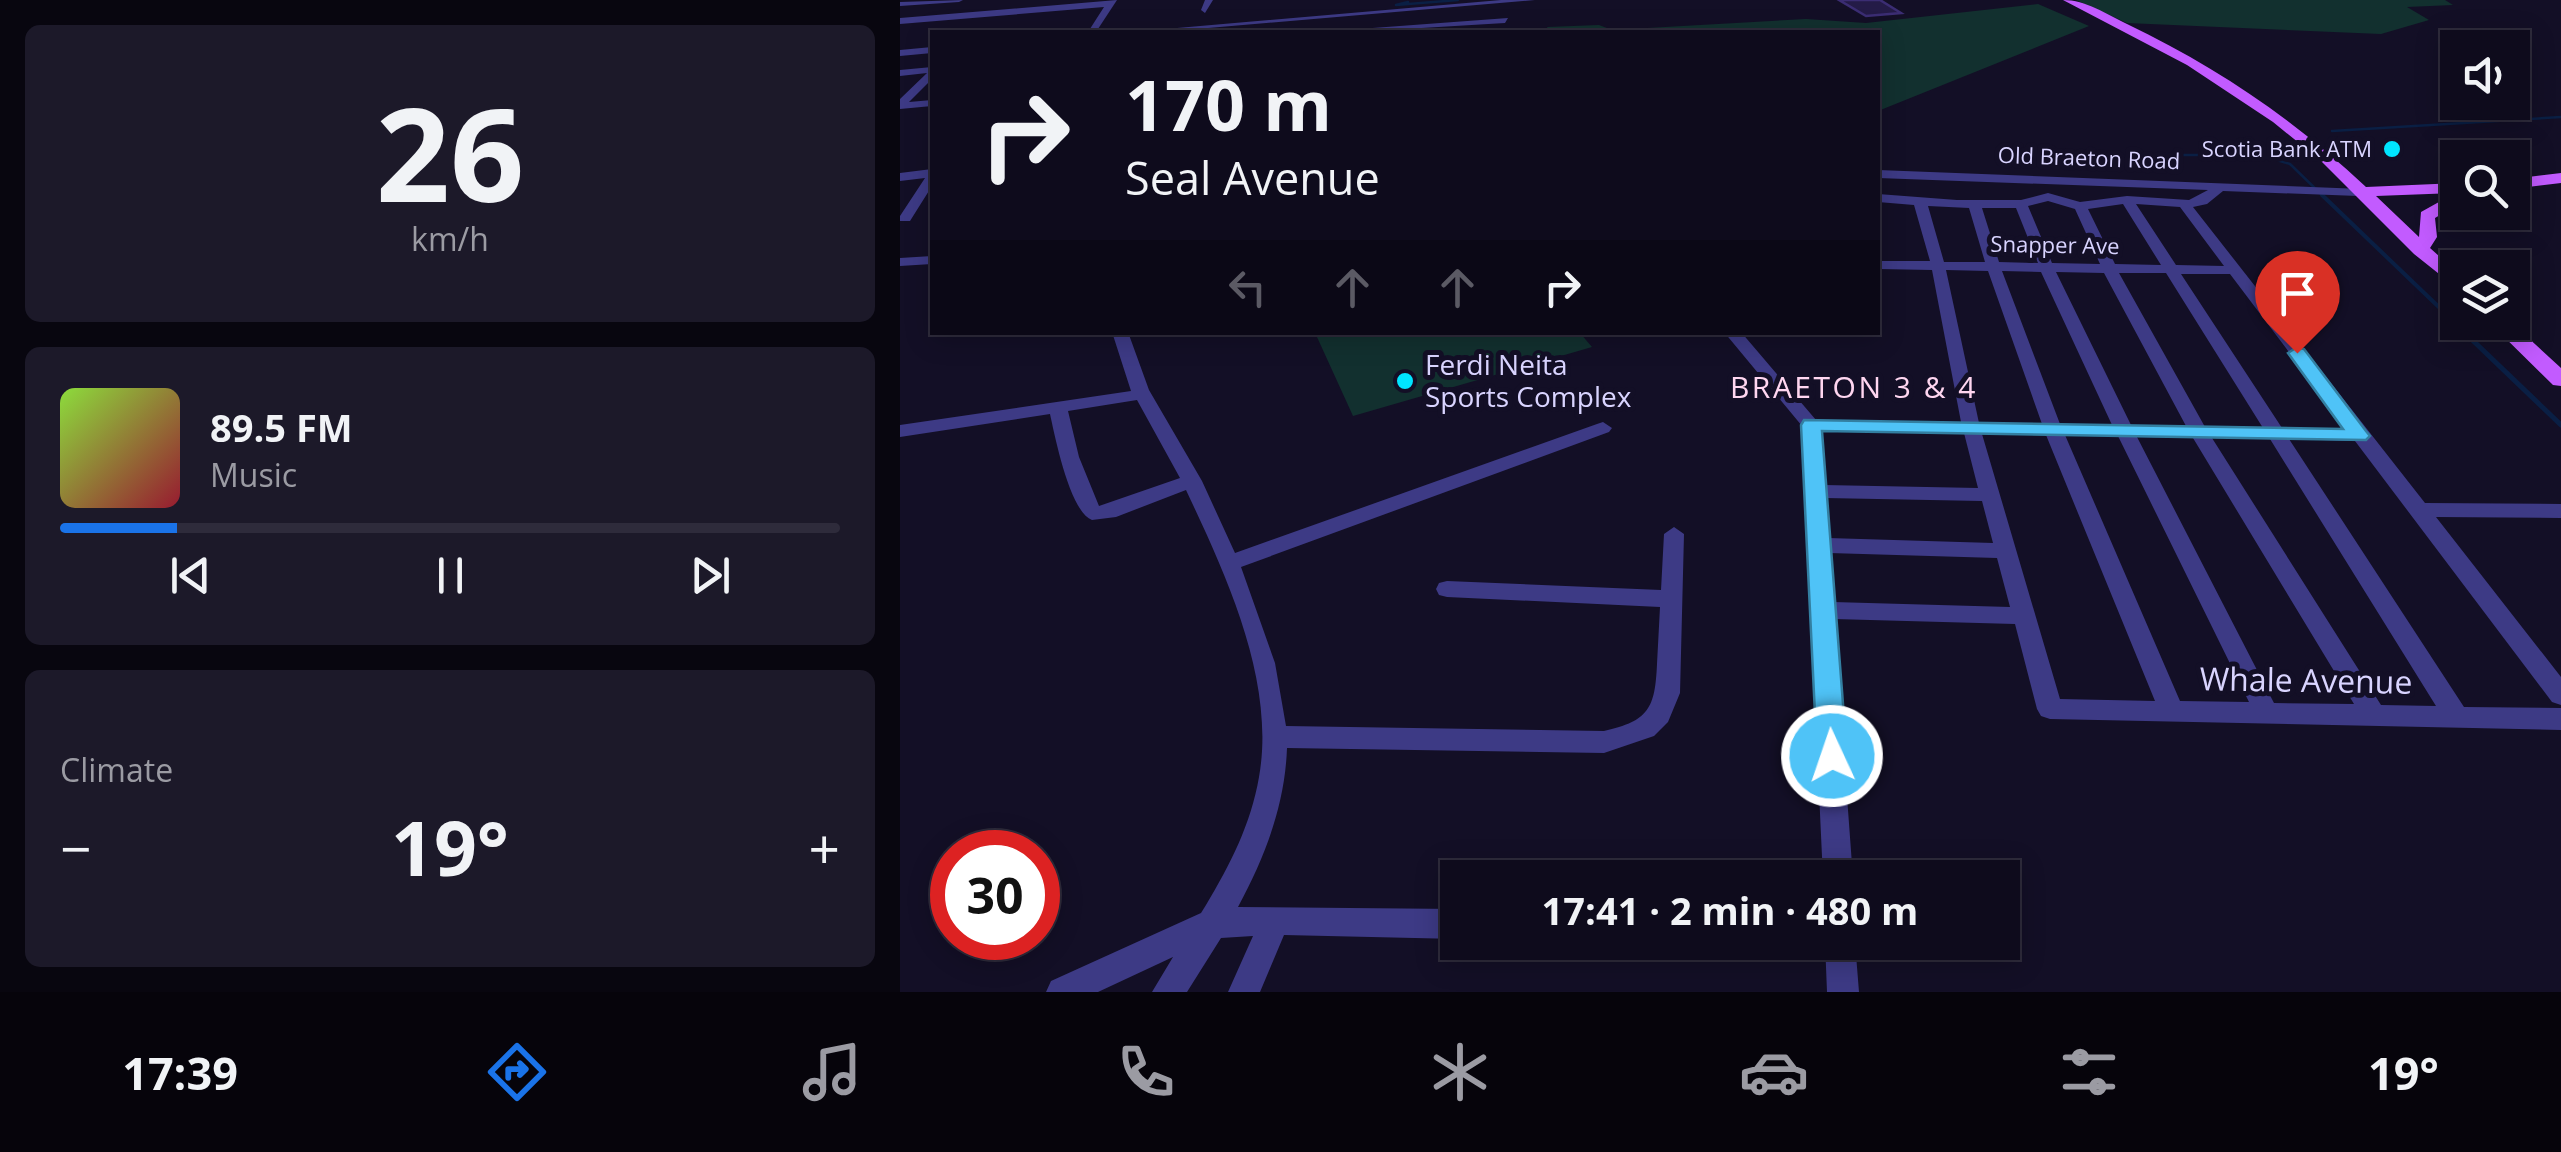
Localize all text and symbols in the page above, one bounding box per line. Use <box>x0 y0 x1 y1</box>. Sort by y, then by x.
map controls <box>2440 30 2530 340</box>
button: sound <box>2440 30 2530 120</box>
text: 170 m <box>1125 56 1332 152</box>
text: 26 <box>376 63 524 240</box>
icon: right <box>960 70 1090 200</box>
place label: Scotia Bank ATM <box>2202 133 2372 163</box>
marker: Scotia Bank ATM <box>2381 138 2403 160</box>
street label: Old Braeton Road <box>1997 139 2181 175</box>
button: search <box>2440 140 2530 230</box>
text: Seal Avenue <box>1125 147 1380 208</box>
text: km/h <box>411 217 489 260</box>
street label: Snapper Ave <box>1990 228 2120 260</box>
button: layers <box>2440 250 2530 340</box>
pin <box>2255 251 2340 354</box>
icon: left <box>1220 260 1275 315</box>
icon: ahead <box>1325 260 1380 315</box>
icon: ahead <box>1430 260 1485 315</box>
icon: right <box>1535 260 1590 315</box>
icon: arrive <box>2270 266 2325 321</box>
place label: Ferdi Neita Sports Complex <box>1425 345 1632 415</box>
district label: BRAETON 3 & 4 <box>1730 366 1978 407</box>
marker: Ferdi Neita Sports Complex <box>1394 370 1416 392</box>
text: 89.5 FM <box>210 401 353 453</box>
text: Music <box>210 453 297 496</box>
icon: previous <box>163 548 218 603</box>
icon: pause <box>423 548 478 603</box>
icon: next <box>683 548 738 603</box>
street label: Whale Avenue <box>2199 656 2413 703</box>
position arrow <box>1780 704 1884 808</box>
text: Climate <box>60 748 173 791</box>
text: 19° <box>391 796 509 898</box>
text: − <box>60 810 91 885</box>
text: + <box>809 810 840 885</box>
speed limit sign: 30 <box>930 830 1060 960</box>
text: 17:41 · 2 min · 480 m <box>1542 884 1918 936</box>
icon: directions <box>482 1037 552 1107</box>
icon: music <box>797 1037 867 1107</box>
icon: phone <box>1111 1037 1181 1107</box>
icon: climate <box>1425 1037 1495 1107</box>
icon: car <box>1739 1037 1809 1107</box>
icon: filters <box>2054 1037 2124 1107</box>
text: 17:39 <box>122 1042 238 1103</box>
text: 19° <box>2368 1042 2439 1103</box>

